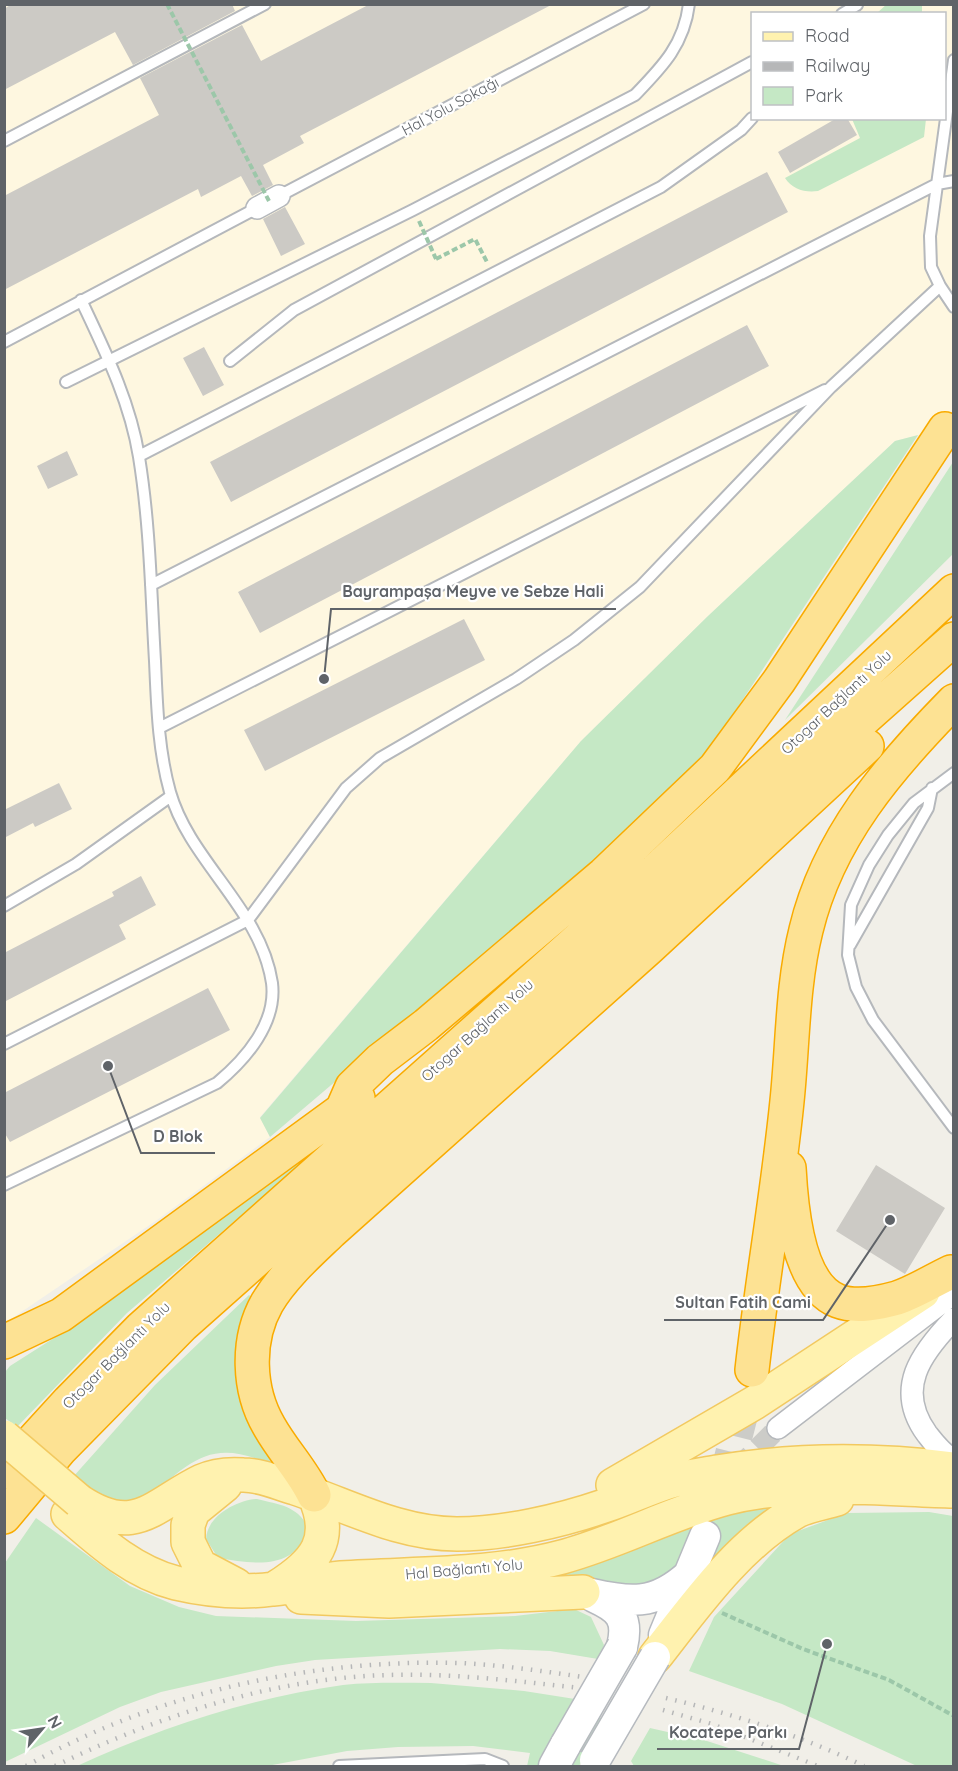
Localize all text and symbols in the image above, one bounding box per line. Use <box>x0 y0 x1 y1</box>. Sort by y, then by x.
legend <box>751 12 946 120</box>
text: Road <box>805 24 850 47</box>
text: Railway <box>805 54 871 77</box>
street label: Hal Yolu Sokağı <box>398 72 502 140</box>
text: Park <box>805 84 843 107</box>
callout: Bayrampaşa Meyve ve Sebze Hali <box>331 575 616 609</box>
text: Bayrampaşa Meyve ve Sebze Hali <box>342 581 604 601</box>
street label: Otogar Bağlantı Yolu <box>777 646 895 758</box>
street label: Otogar Bağlantı Yolu <box>417 975 537 1085</box>
callout: D Blok <box>141 1119 215 1153</box>
text: D Blok <box>153 1126 203 1146</box>
callout: Sultan Fatih Cami <box>664 1286 823 1320</box>
text: Sultan Fatih Cami <box>675 1292 811 1312</box>
street label: Otogar Bağlantı Yolu <box>58 1297 174 1413</box>
street label: Hal Bağlantı Yolu <box>404 1554 524 1584</box>
north arrow <box>12 1699 72 1759</box>
text: N <box>44 1712 67 1732</box>
callout: Kocatepe Parkı <box>657 1715 799 1749</box>
text: Kocatepe Parkı <box>669 1722 787 1742</box>

